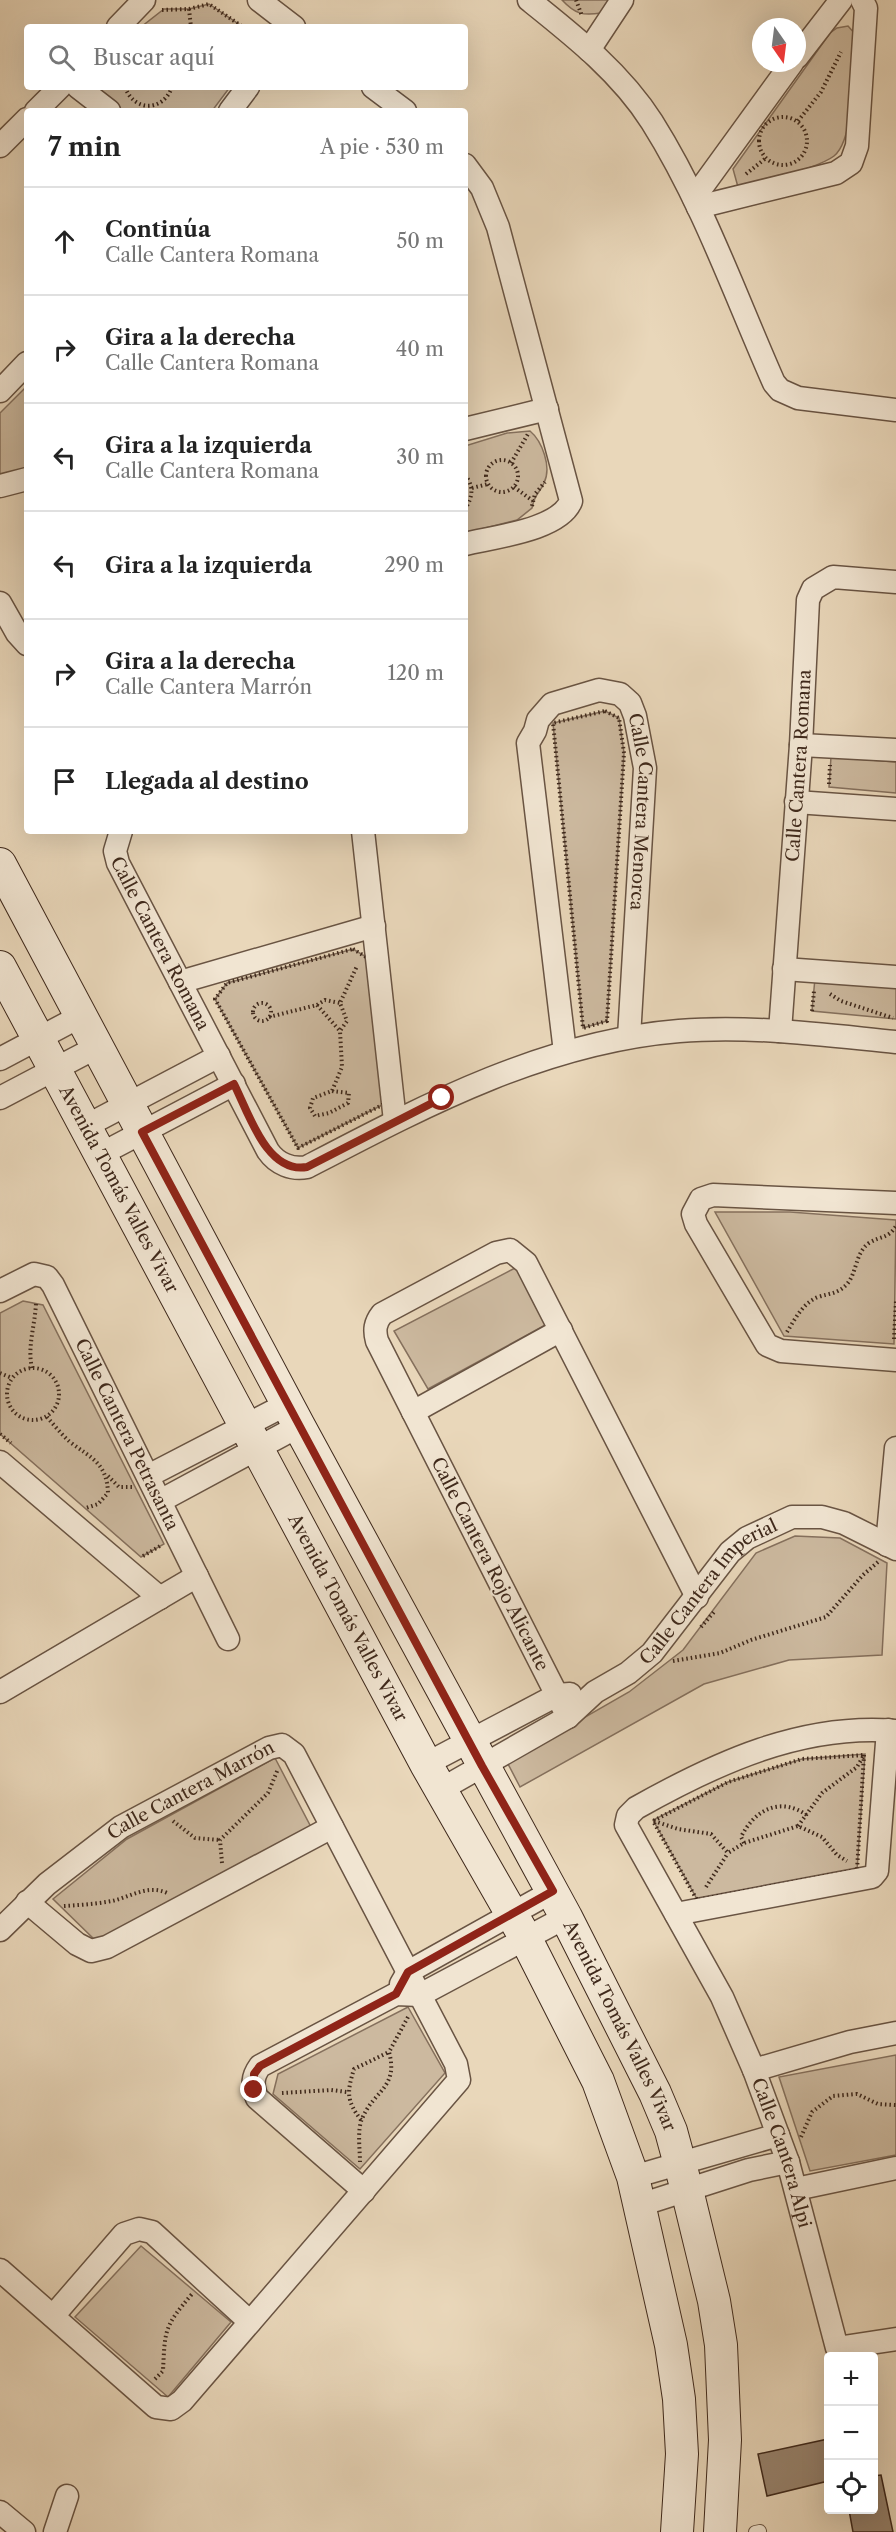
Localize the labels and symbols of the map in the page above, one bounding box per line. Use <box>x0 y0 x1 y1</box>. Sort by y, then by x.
north arrow <box>752 18 806 72</box>
street label: Calle Cantera Romana <box>781 668 816 863</box>
street label: Calle Cantera Menorca <box>624 711 656 912</box>
street label: Calle Cantera Romana <box>106 853 214 1035</box>
street label: Avenida Tomás Valles Vivar <box>54 1081 183 1297</box>
route start <box>428 1084 454 1110</box>
street label: Calle Cantera Petrasanta <box>70 1335 184 1534</box>
street label: Calle Cantera Rojo Alicante <box>426 1454 554 1674</box>
street label: Avenida Tomás Valles Vivar <box>283 1509 413 1726</box>
street label: Calle Cantera Imperial <box>635 1514 781 1670</box>
street label: Calle Cantera Marrón <box>103 1736 278 1845</box>
street label: Avenida Tomás Valles Vivar <box>558 1916 681 2135</box>
street label: Calle Cantera Alpi <box>747 2075 816 2231</box>
route end <box>240 2076 266 2102</box>

